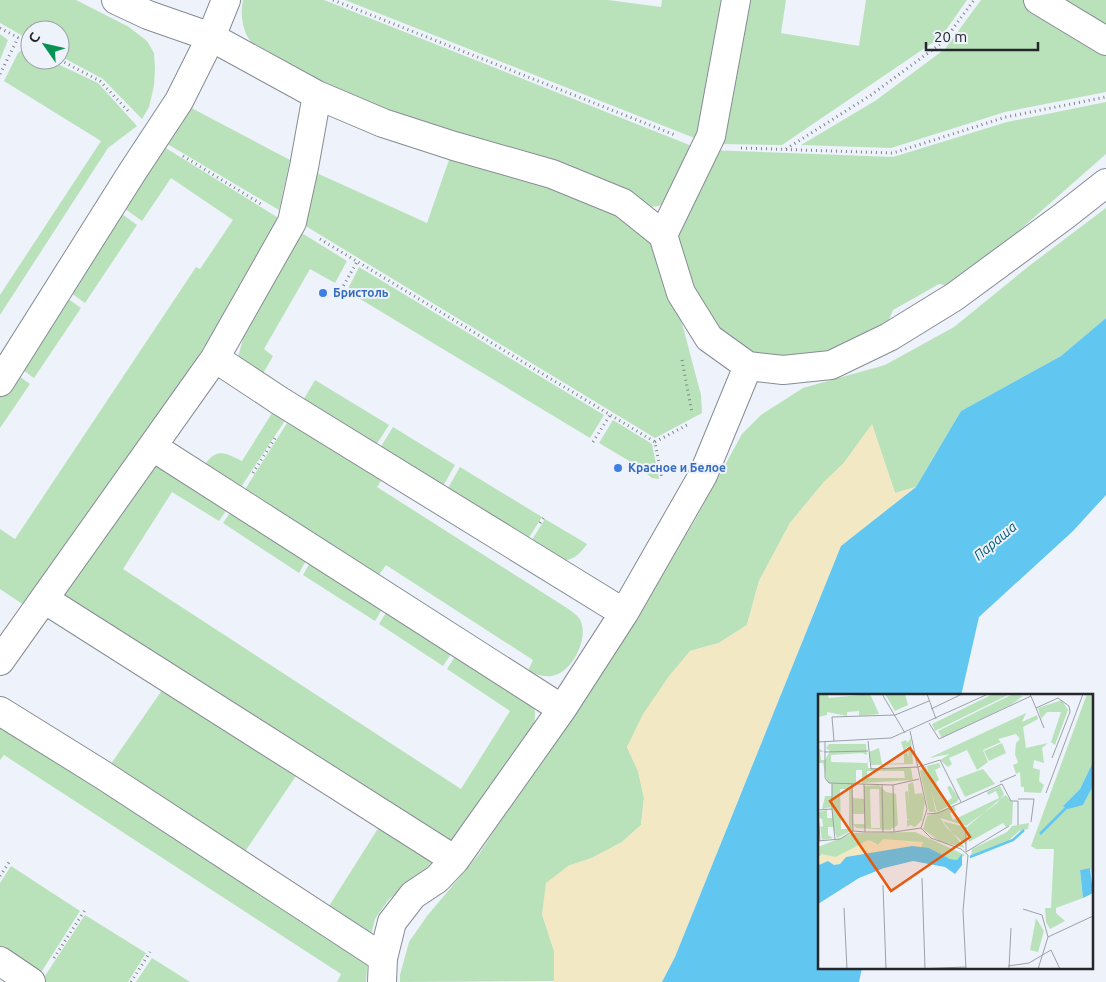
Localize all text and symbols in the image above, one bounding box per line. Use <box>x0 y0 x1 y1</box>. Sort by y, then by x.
north arrow <box>20 20 70 70</box>
scale bar <box>926 20 1038 52</box>
text: 20 m <box>934 28 967 45</box>
text: С <box>25 30 43 46</box>
place label: Бристоль <box>333 286 389 299</box>
marker: Бристоль <box>317 287 329 299</box>
place label: Красное и Белое <box>628 461 726 474</box>
marker: Красное и Белое <box>612 462 624 474</box>
water label: Параша <box>970 518 1020 563</box>
inset map <box>818 694 1094 970</box>

